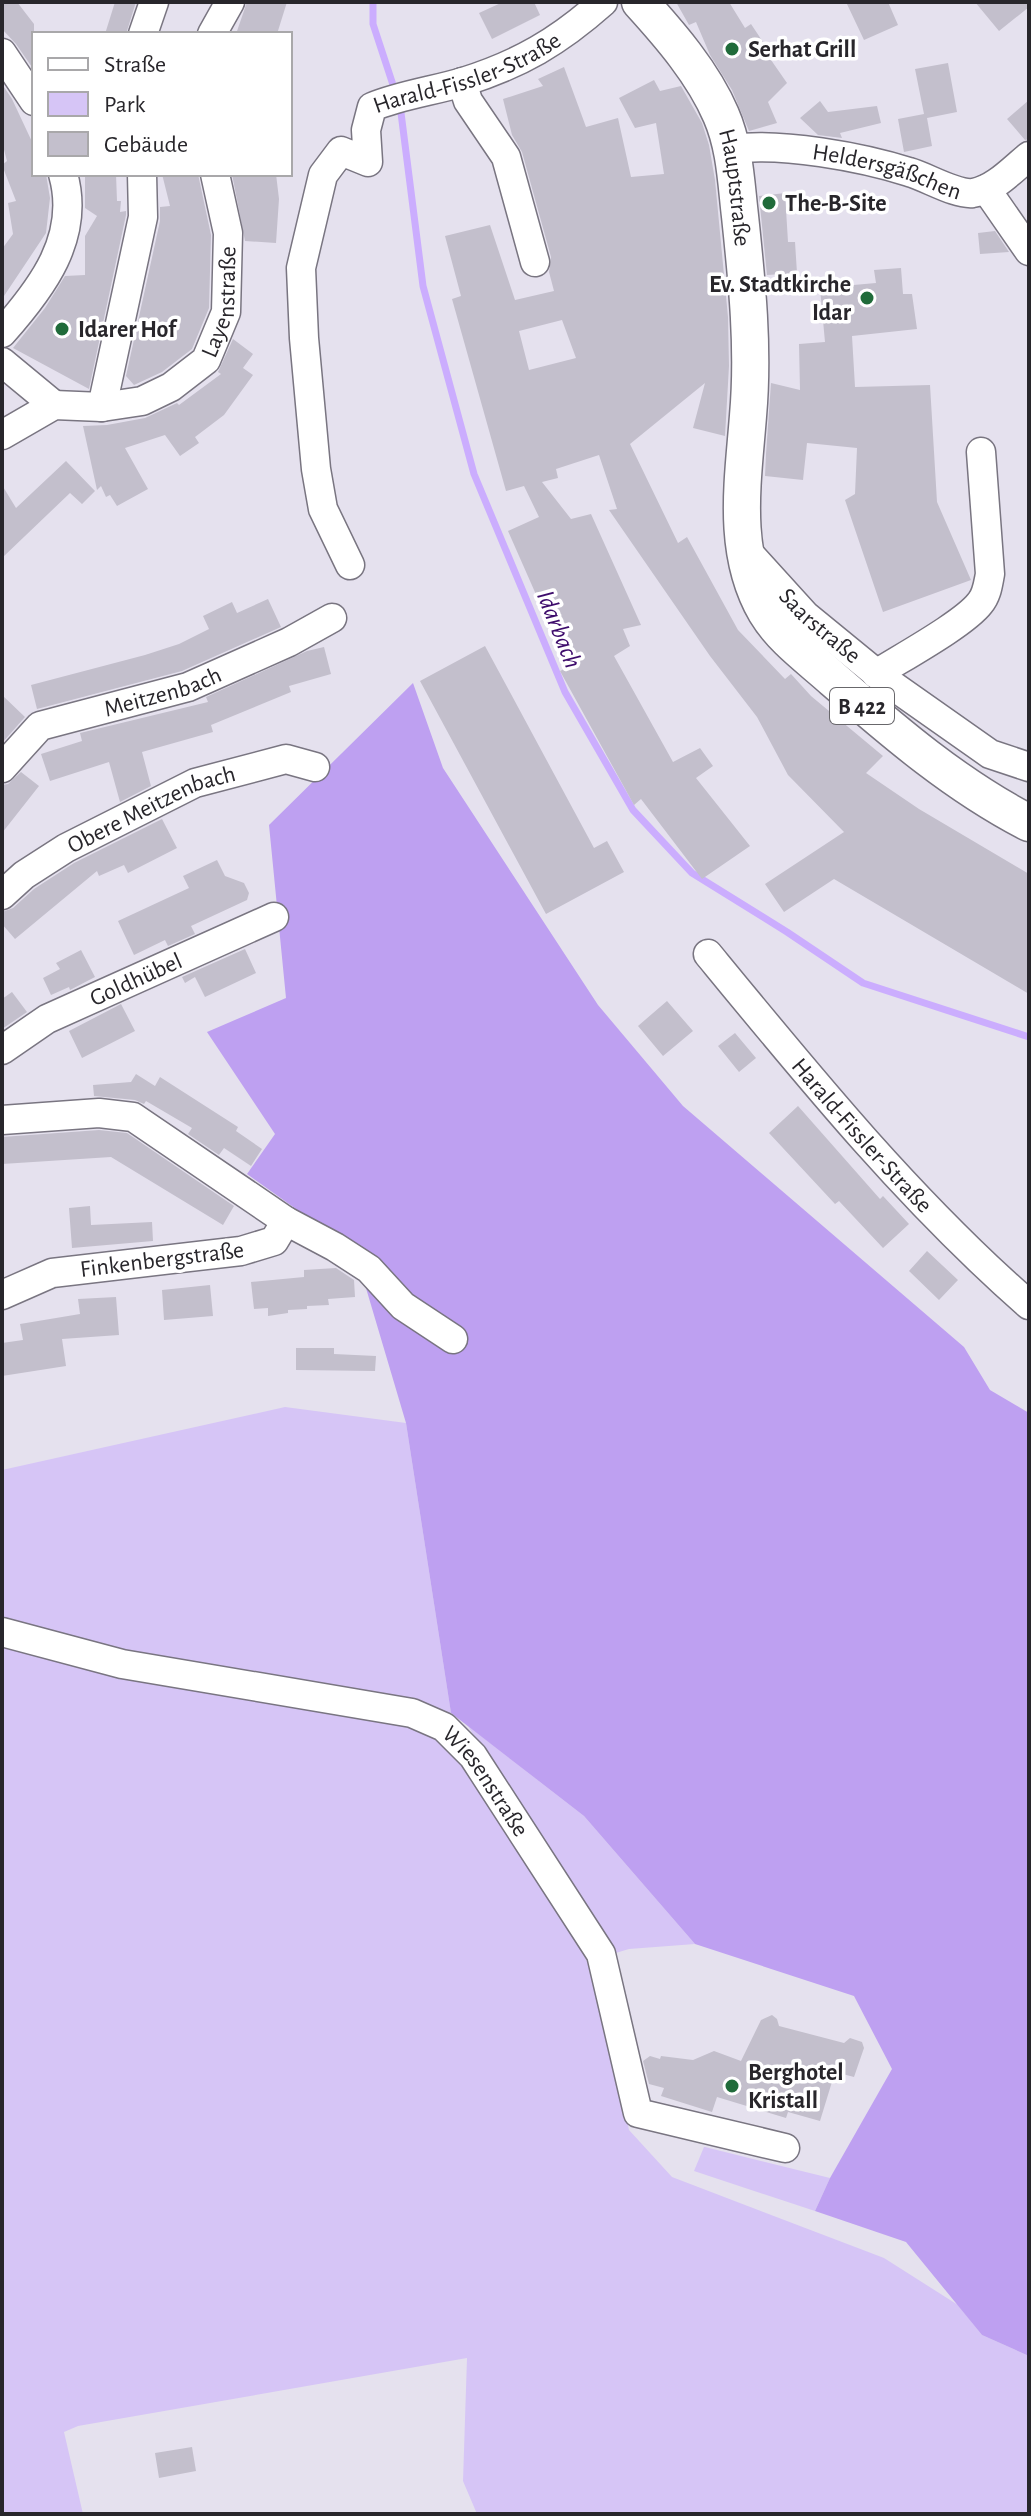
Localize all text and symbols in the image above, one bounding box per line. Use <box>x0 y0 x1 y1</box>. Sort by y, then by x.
street label: Harald-Fissler-Straße <box>370 28 565 118</box>
legend <box>32 32 292 176</box>
place label: Serhat Grill <box>748 38 856 62</box>
marker: Serhat Grill <box>723 40 741 58</box>
text: Straße <box>104 53 166 77</box>
text: Park <box>104 93 145 117</box>
street label: Hauptstraße <box>714 126 754 248</box>
text: Gebäude <box>104 133 188 157</box>
street label: Heldersgäßchen <box>811 140 964 204</box>
place label: The-B-Site <box>785 192 887 216</box>
marker: The-B-Site <box>760 194 778 212</box>
street label: Layenstraße <box>197 246 241 361</box>
place label: Ev. Stadtkirche Idar <box>709 273 852 325</box>
marker: Ev. Stadtkirche Idar <box>858 289 876 307</box>
place label: Idarer Hof <box>78 318 178 342</box>
marker: Idarer Hof <box>53 320 71 338</box>
street label: Saarstraße <box>774 584 865 668</box>
water label: Idarbach <box>532 587 586 672</box>
street label: Meitzenbach <box>102 663 225 722</box>
road number: B 422 <box>830 688 894 724</box>
street label: Obere Meitzenbach <box>64 762 238 858</box>
street label: Goldhübel <box>87 949 186 1011</box>
street label: Harald-Fissler-Straße <box>787 1054 936 1218</box>
street label: Finkenbergstraße <box>79 1238 245 1282</box>
street label: Wiesenstraße <box>437 1722 533 1841</box>
place label: Berghotel Kristall <box>748 2061 843 2113</box>
marker: Berghotel Kristall <box>723 2077 741 2095</box>

